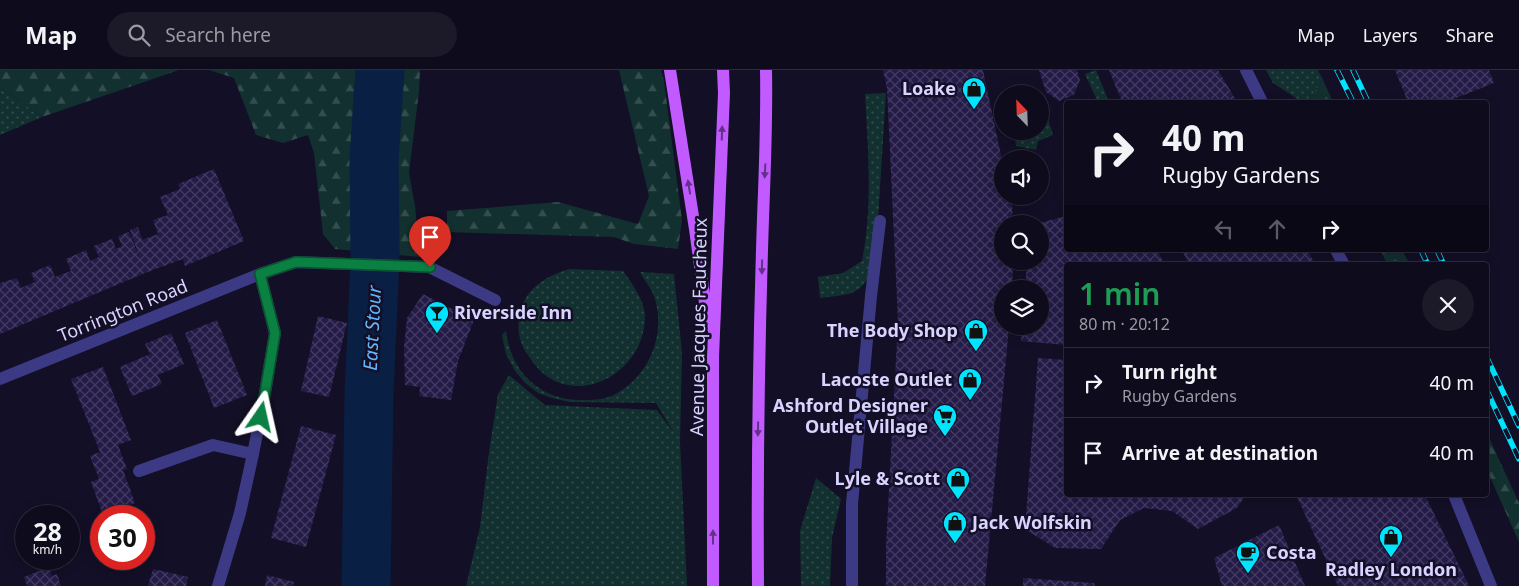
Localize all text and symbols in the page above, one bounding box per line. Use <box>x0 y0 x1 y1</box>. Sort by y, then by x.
search box <box>107 12 457 57</box>
text: Map <box>25 18 77 51</box>
icon: search <box>125 21 153 49</box>
text: Search here <box>165 22 271 48</box>
text: Map <box>1297 23 1335 47</box>
text: Layers <box>1363 23 1418 47</box>
text: Share <box>1446 23 1494 47</box>
place label: Loake <box>902 76 956 100</box>
shop icon: Loake <box>961 76 987 110</box>
north arrow <box>994 85 1049 140</box>
map controls <box>994 85 1049 335</box>
text: 40 m <box>1162 114 1245 161</box>
icon: right <box>1079 120 1144 185</box>
one-way arrow <box>719 125 727 141</box>
button: sound <box>994 150 1049 205</box>
text: Rugby Gardens <box>1162 159 1320 189</box>
one-way arrow <box>761 163 769 179</box>
one-way arrow <box>685 179 693 195</box>
button: search <box>994 215 1049 270</box>
icon: left <box>1210 215 1238 243</box>
icon: ahead <box>1263 215 1291 243</box>
icon: right <box>1316 215 1344 243</box>
pin <box>409 216 451 267</box>
street label: Avenue Jacques Faucheux <box>684 217 712 436</box>
icon: arrive <box>416 223 444 251</box>
one-way arrow <box>758 259 766 275</box>
street label: Torrington Road <box>54 273 191 347</box>
text: 1 min <box>1079 273 1160 314</box>
button: close <box>1422 279 1474 331</box>
button: layers <box>994 280 1049 335</box>
water label: East Stour <box>357 283 387 371</box>
bar icon: Riverside Inn <box>424 300 450 334</box>
place label: Riverside Inn <box>454 300 572 324</box>
text: 80 m · 20:12 <box>1079 313 1170 335</box>
place label: The Body Shop <box>827 318 958 342</box>
shop icon: The Body Shop <box>963 318 989 352</box>
text: Turn right <box>1122 359 1217 385</box>
place label: Lacoste Outlet <box>821 367 952 391</box>
shop icon: Lacoste Outlet <box>957 367 983 401</box>
icon: right <box>1079 369 1107 397</box>
text: 40 m <box>1430 370 1474 396</box>
text: Rugby Gardens <box>1122 385 1237 407</box>
position arrow <box>234 390 286 442</box>
place label: Ashford Designer Outlet Village <box>773 393 928 438</box>
supermarket icon: Ashford Designer Outlet Village <box>932 403 958 437</box>
one-way arrow <box>754 421 762 437</box>
icon: arrive <box>1079 439 1107 467</box>
text: Arrive at destination <box>1122 440 1318 466</box>
text: 40 m <box>1430 440 1474 466</box>
place label: Lyle & Scott <box>835 466 940 490</box>
shop icon: Lyle & Scott <box>945 466 971 500</box>
speed limit sign: 30 <box>90 505 155 570</box>
shop icon: Jack Wolfskin <box>942 510 968 544</box>
place label: Jack Wolfskin <box>970 510 1092 534</box>
text: 28 <box>33 514 62 548</box>
shop icon: Radley London <box>1378 524 1404 558</box>
one-way arrow <box>709 529 717 545</box>
cafe icon: Costa <box>1235 540 1261 574</box>
place label: Costa <box>1266 540 1316 564</box>
text: km/h <box>33 541 62 558</box>
place label: Radley London <box>1325 557 1457 581</box>

